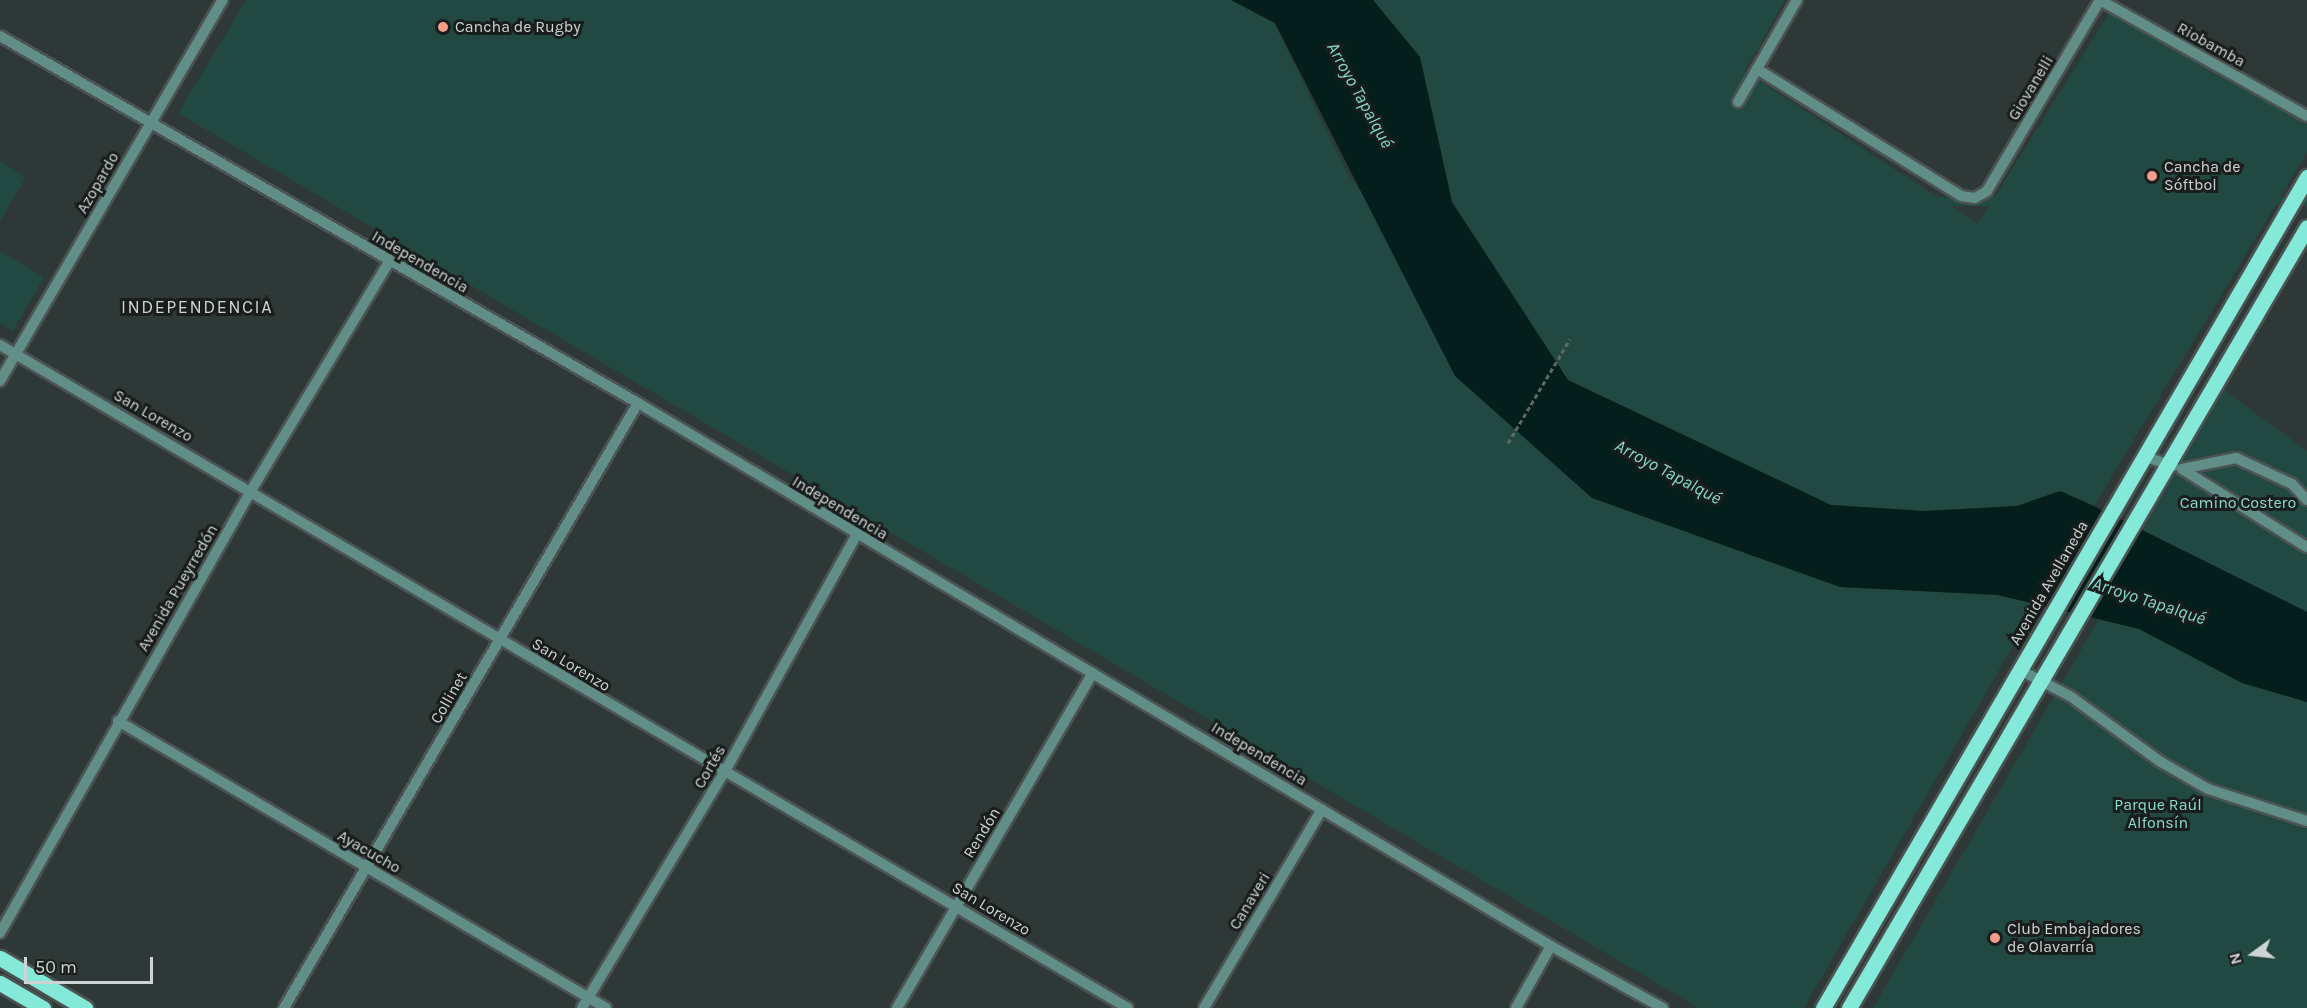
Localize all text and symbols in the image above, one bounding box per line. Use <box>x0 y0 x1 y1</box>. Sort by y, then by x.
place label: Cancha de Rugby <box>455 17 581 37</box>
street label: Riobamba <box>2174 18 2248 72</box>
marker: Cancha de Rugby <box>436 20 450 34</box>
water label: Arroyo Tapalqué <box>1322 38 1398 152</box>
street label: Giovanelli <box>2004 52 2058 124</box>
street label: Azopardo <box>73 149 123 217</box>
place label: Cancha de Sóftbol <box>2164 157 2240 195</box>
marker: Cancha de Sóftbol <box>2145 169 2159 183</box>
street label: Independencia <box>368 227 472 297</box>
district label: INDEPENDENCIA <box>121 296 273 318</box>
street label: San Lorenzo <box>110 386 196 446</box>
water label: Arroyo Tapalqué <box>1611 435 1725 509</box>
street label: Independencia <box>789 472 891 544</box>
park label: Camino Costero <box>2180 493 2296 513</box>
street label: Avenida Avellaneda <box>2006 517 2092 649</box>
street label: Avenida Pueyrredón <box>134 521 222 655</box>
water label: Arroyo Tapalqué <box>2090 573 2208 629</box>
street label: San Lorenzo <box>528 634 614 696</box>
street label: Collinet <box>427 669 471 727</box>
street label: Independencia <box>1208 718 1310 790</box>
street label: Cortés <box>690 742 730 792</box>
park label: Parque Raúl Alfonsín <box>2114 795 2202 833</box>
street label: Rendón <box>959 804 1005 862</box>
street label: Ayacucho <box>334 826 404 878</box>
street label: Canaveri <box>1225 869 1275 933</box>
street label: San Lorenzo <box>948 878 1034 940</box>
place label: Club Embajadores de Olavarría <box>2007 919 2141 957</box>
north arrow <box>2223 924 2283 984</box>
marker: Club Embajadores de Olavarría <box>1988 931 2002 945</box>
scale bar <box>27 945 156 983</box>
text: N <box>2224 951 2246 967</box>
text: 50 m <box>35 956 77 978</box>

